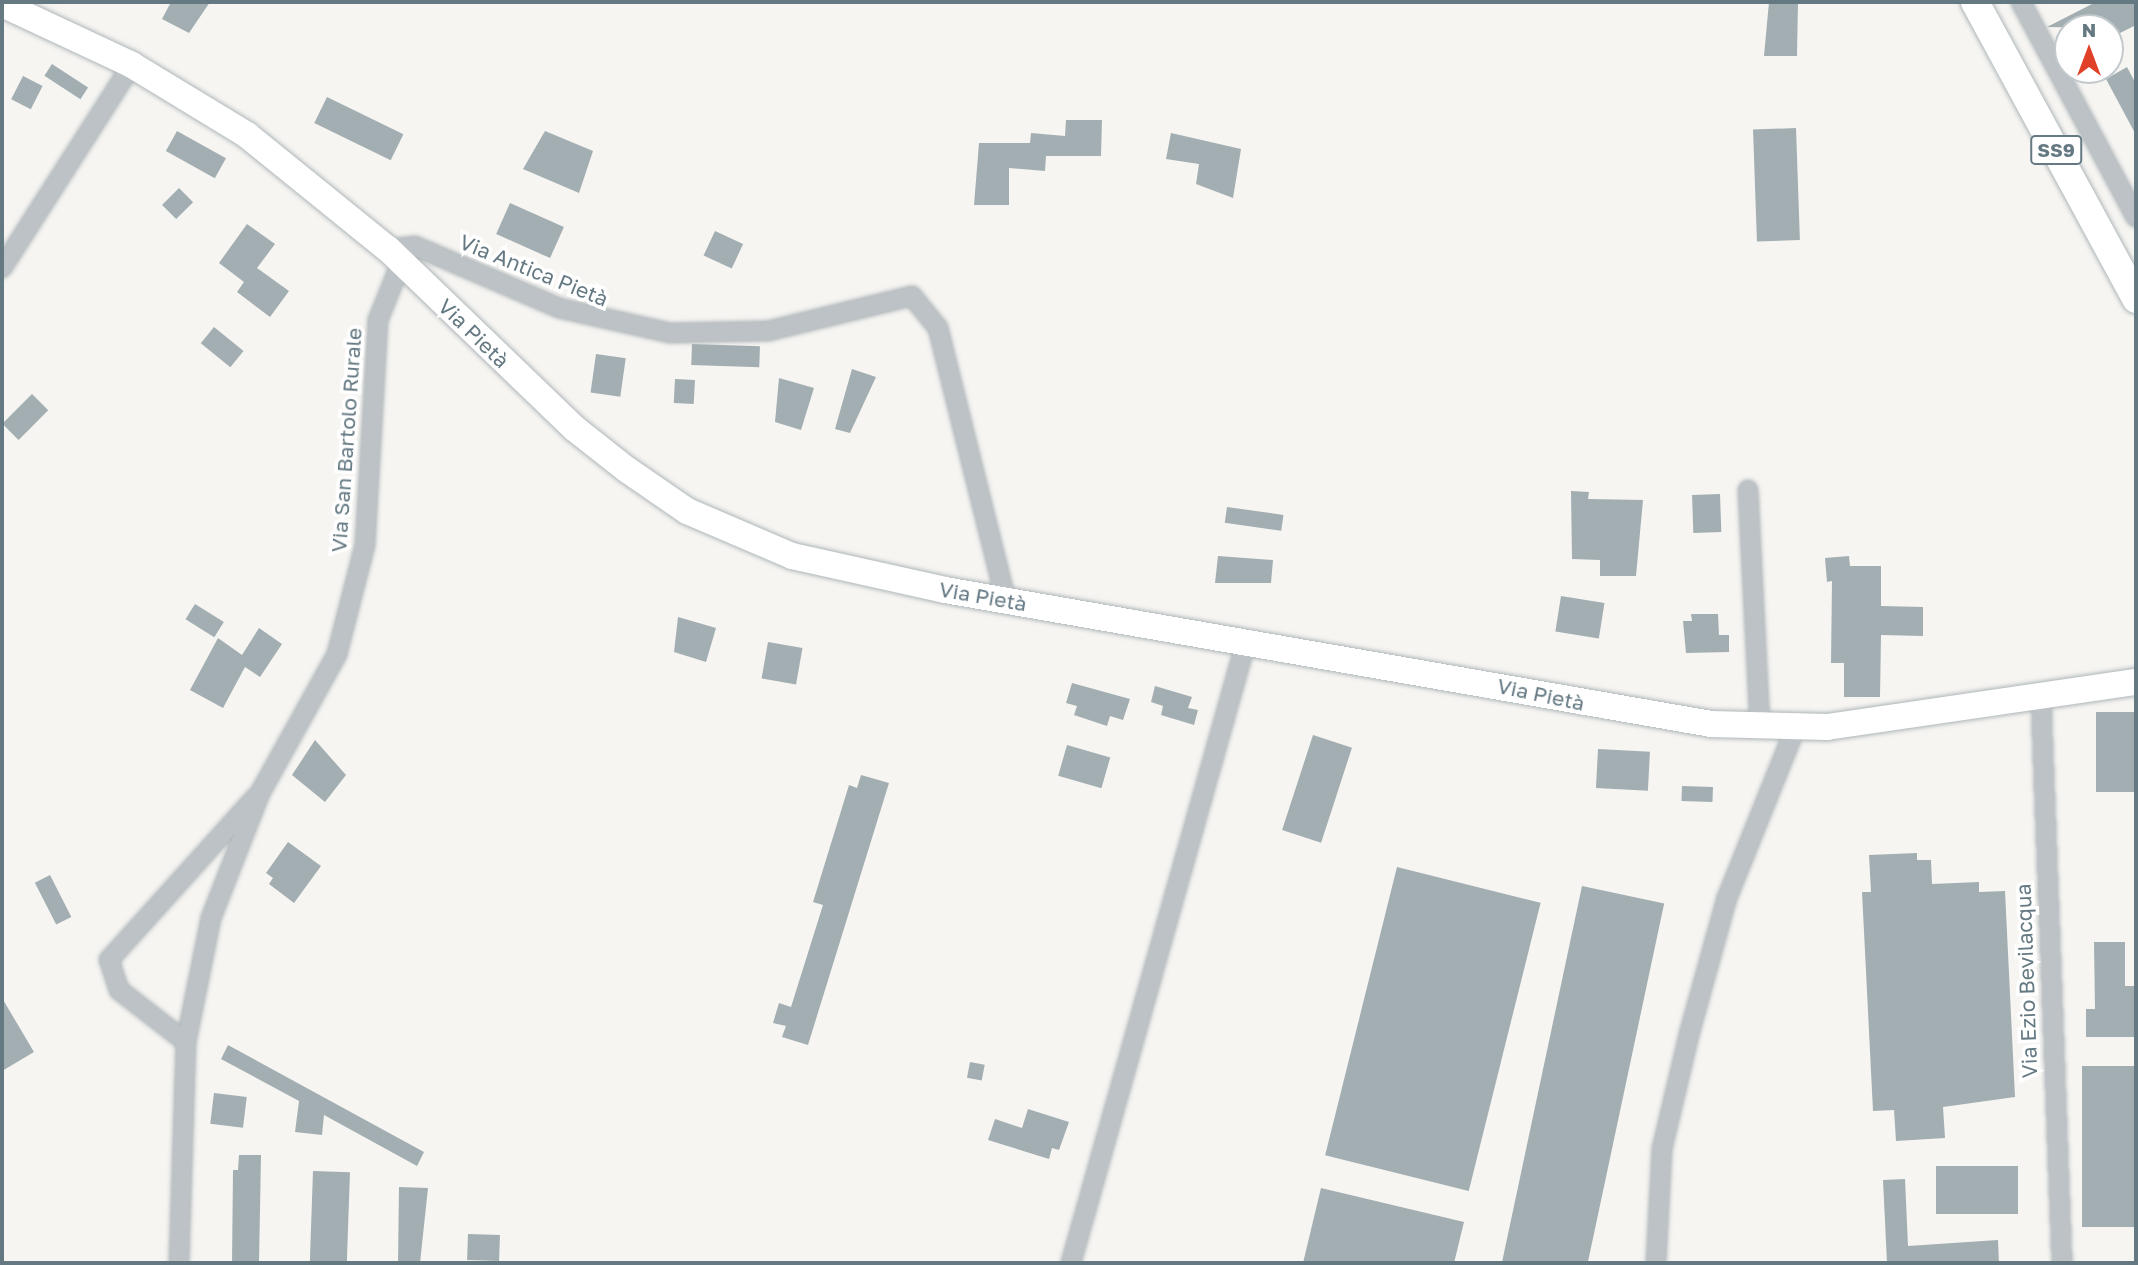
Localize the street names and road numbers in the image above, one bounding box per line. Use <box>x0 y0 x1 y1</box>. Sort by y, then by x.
road number: SS9 <box>2030 134 2082 166</box>
street label: Via Antica Pietà <box>456 229 612 311</box>
street label: Via Pietà <box>433 293 515 373</box>
street label: Via San Bartolo Rurale <box>326 327 366 553</box>
street label: Via Pietà <box>937 576 1029 616</box>
street label: Via Pietà <box>1495 672 1587 716</box>
street label: Via Ezio Bevilacqua <box>2010 883 2042 1079</box>

